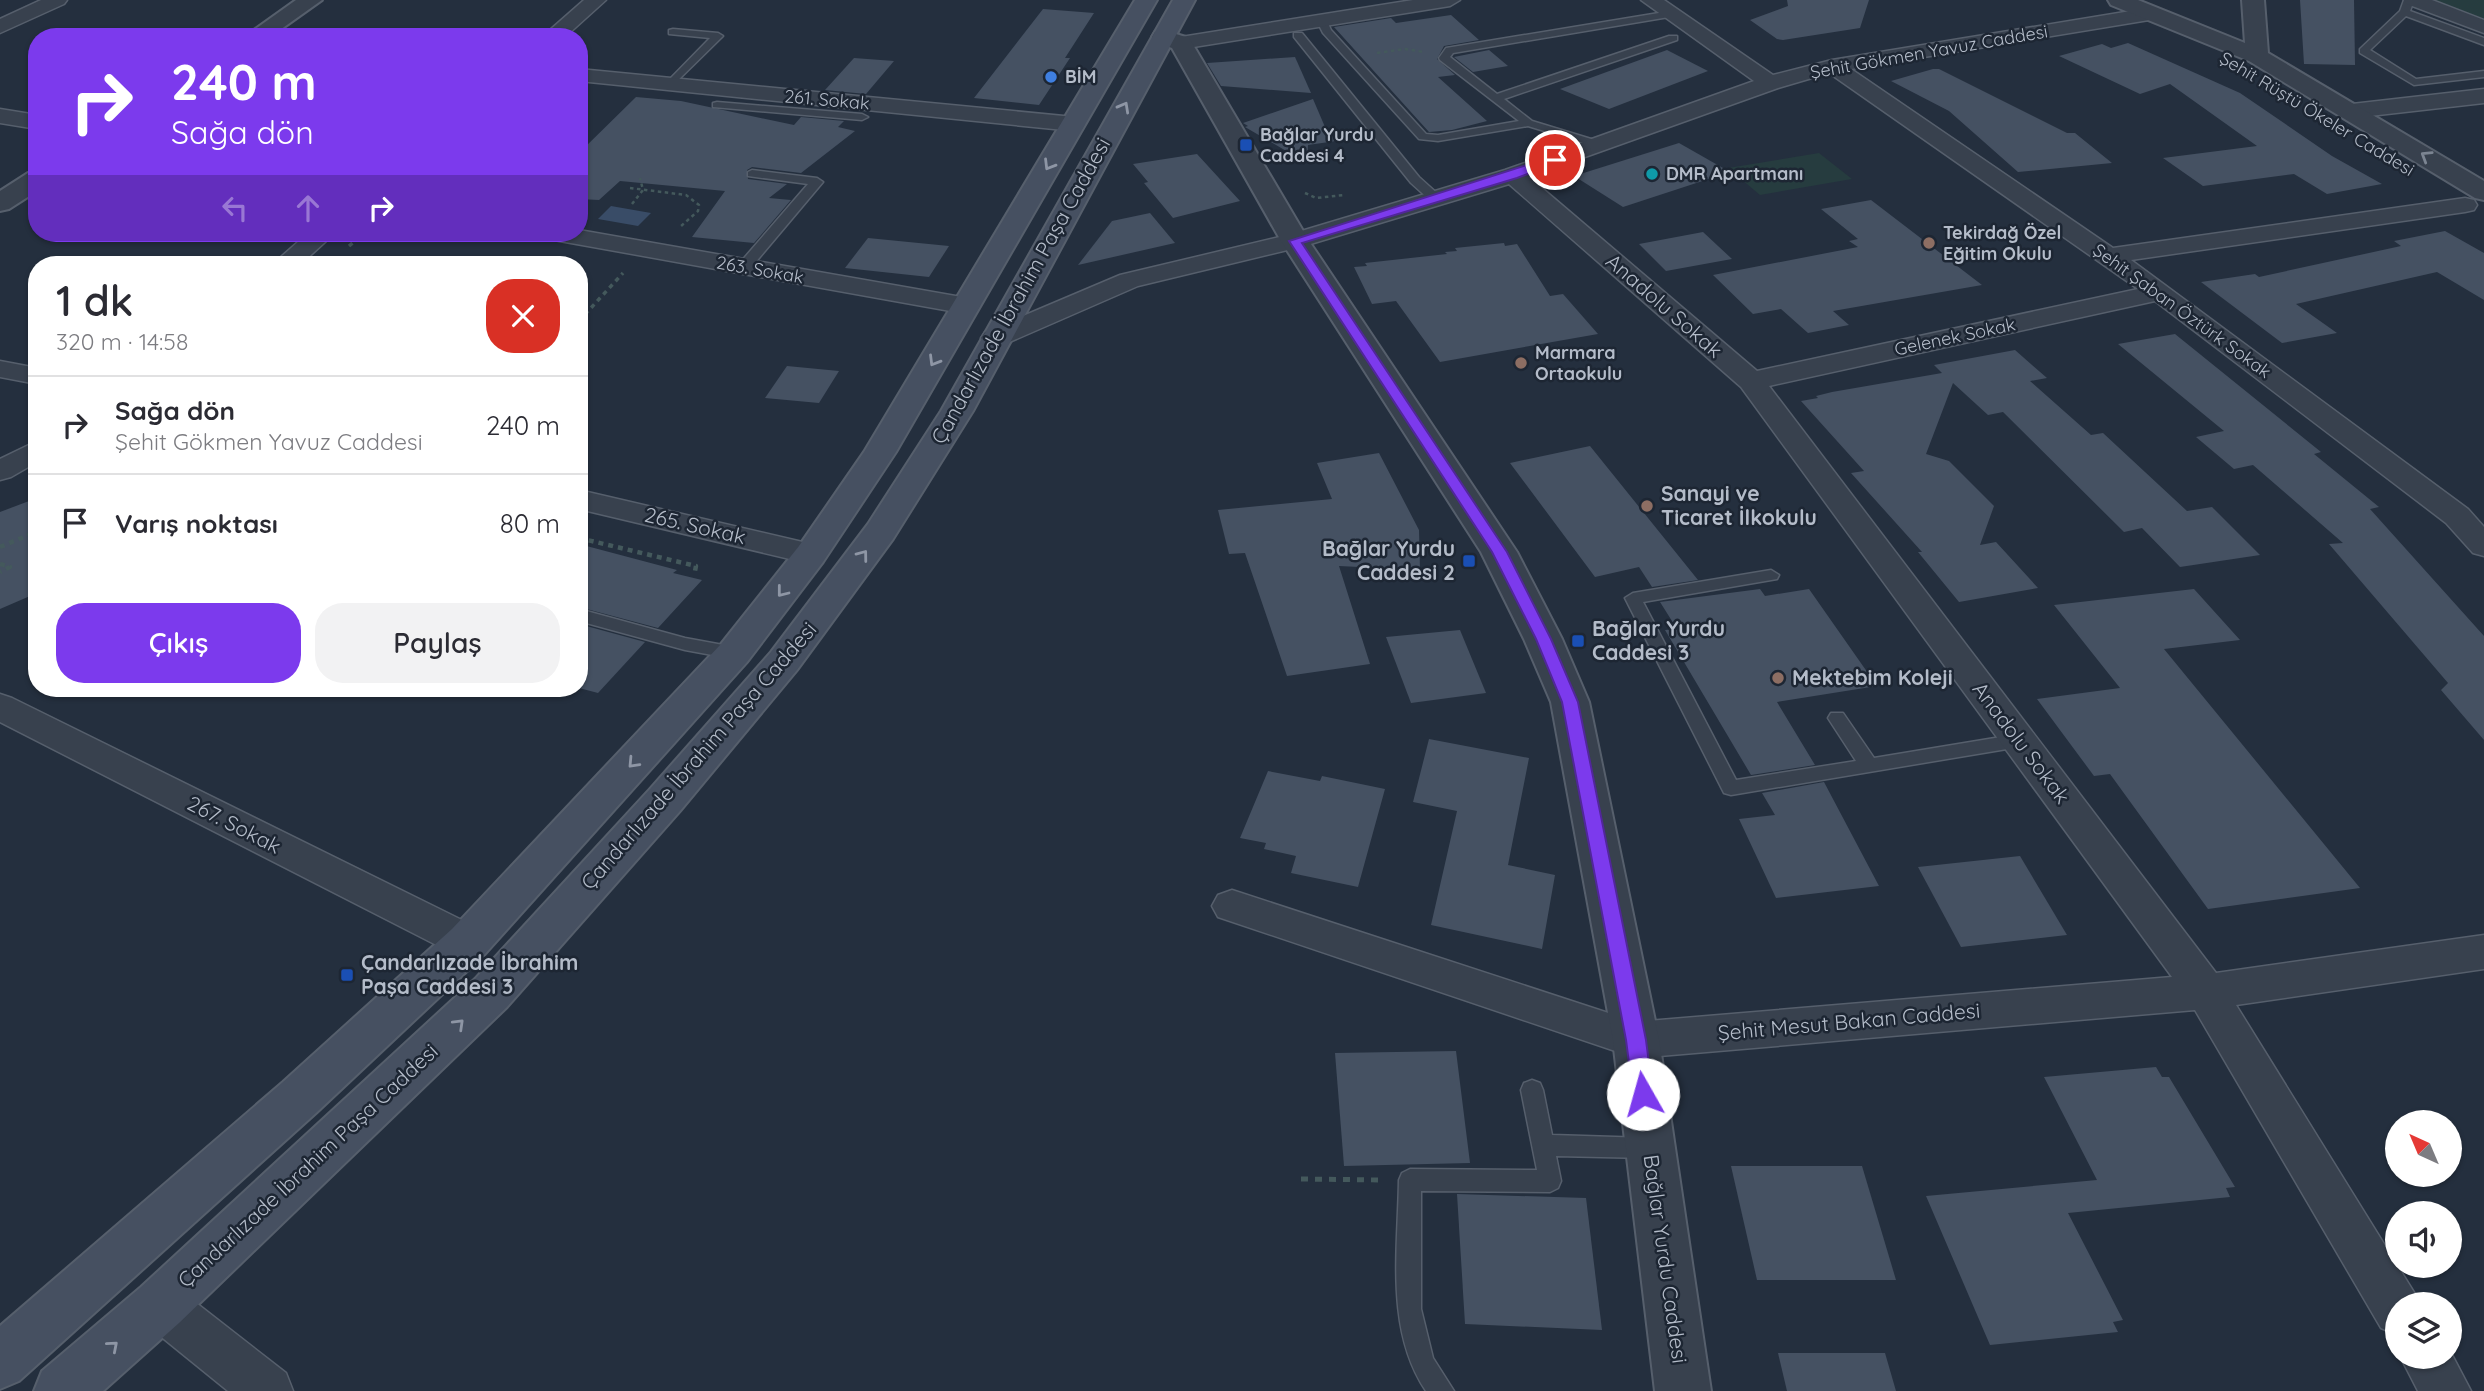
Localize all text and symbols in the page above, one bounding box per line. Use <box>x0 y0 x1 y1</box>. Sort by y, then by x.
street label: Şehit Gökmen Yavuz Caddesi <box>1808 19 2049 84</box>
street label: Şehit Rüştü Ökeler Caddesi <box>2216 46 2419 181</box>
text: 240 m <box>171 51 317 112</box>
icon: right <box>56 56 147 147</box>
place label: BİM <box>1065 65 1096 88</box>
marker: BİM <box>1043 69 1059 85</box>
street label: 261. Sokak <box>783 84 871 115</box>
one-way arrow <box>1116 102 1129 115</box>
text: Sağa dön <box>171 112 314 152</box>
place label: Bağlar Yurdu Caddesi 4 <box>1260 123 1374 167</box>
pin <box>1525 130 1585 190</box>
street label: Çandarlızade İbrahim Paşa Caddesi <box>925 133 1115 448</box>
marker: Bağlar Yurdu Caddesi 4 <box>1238 137 1254 153</box>
icon: arrive <box>1536 141 1574 179</box>
one-way arrow <box>2421 152 2434 165</box>
one-way arrow <box>1044 157 1057 170</box>
place label: DMR Apartmanı <box>1666 162 1803 185</box>
marker: DMR Apartmanı <box>1644 166 1660 182</box>
icon: left <box>216 189 254 227</box>
icon: ahead <box>289 189 327 227</box>
icon: right <box>362 189 400 227</box>
place label: Tekirdağ Özel Eğitim Okulu <box>1943 221 2061 265</box>
marker: Tekirdağ Özel Eğitim Okulu <box>1921 235 1937 251</box>
street label: Şehit Şaban Öztürk Sokak <box>2089 238 2276 383</box>
street label: Anadolu Sokak <box>1601 248 1728 363</box>
street label: 263. Sokak <box>715 251 806 289</box>
text: 1 dk <box>56 274 133 327</box>
button: close <box>486 279 560 353</box>
street label: Gelenek Sokak <box>1892 312 2017 361</box>
text: 320 m · 14:58 <box>56 327 188 356</box>
place label: Marmara Ortaokulu <box>1535 341 1622 385</box>
one-way arrow <box>930 353 943 366</box>
marker: Marmara Ortaokulu <box>1513 355 1529 371</box>
text: Sağa dön <box>115 394 235 427</box>
icon: right <box>56 406 94 444</box>
text: 240 m <box>486 409 560 442</box>
text: Şehit Gökmen Yavuz Caddesi <box>115 427 423 456</box>
place label: Sanayi ve Ticaret İlkokulu <box>1661 480 1817 530</box>
marker: Sanayi ve Ticaret İlkokulu <box>1639 498 1655 514</box>
street label: 265. Sokak <box>642 501 748 549</box>
icon: arrive <box>56 504 94 542</box>
text: Varış noktası <box>115 507 278 540</box>
text: 80 m <box>500 507 560 540</box>
place label: Bağlar Yurdu Caddesi 2 <box>1322 535 1455 585</box>
one-way arrow <box>855 551 867 563</box>
marker: Bağlar Yurdu Caddesi 2 <box>1461 553 1477 569</box>
one-way arrow <box>778 584 791 596</box>
button: Çıkış <box>56 603 301 683</box>
button: Paylaş <box>315 603 560 683</box>
place label: Bağlar Yurdu Caddesi 3 <box>1592 615 1725 665</box>
street label: Çandarlızade İbrahim Paşa Caddesi <box>575 616 822 894</box>
marker: Bağlar Yurdu Caddesi 3 <box>1570 633 1586 649</box>
place label: Mektebim Koleji <box>1792 664 1953 690</box>
marker: Mektebim Koleji <box>1770 670 1786 686</box>
street label: Anadolu Sokak <box>1968 676 2076 808</box>
one-way arrow <box>629 755 641 768</box>
street label: 267. Sokak <box>183 789 286 859</box>
place label: Çandarlızade İbrahim Paşa Caddesi 3 <box>361 949 578 999</box>
marker: Çandarlızade İbrahim Paşa Caddesi 3 <box>339 967 355 983</box>
street label: Şehit Mesut Bakan Caddesi <box>1717 997 1981 1045</box>
one-way arrow <box>451 1019 464 1032</box>
street label: Çandarlızade İbrahim Paşa Caddesi <box>172 1038 443 1293</box>
position arrow <box>1606 1057 1680 1131</box>
north arrow <box>2385 1110 2462 1186</box>
map controls <box>2385 1110 2462 1369</box>
street label: Bağlar Yurdu Caddesi <box>1638 1153 1694 1365</box>
button: sound <box>2385 1201 2462 1278</box>
button: layers <box>2385 1292 2462 1369</box>
one-way arrow <box>105 1342 118 1354</box>

